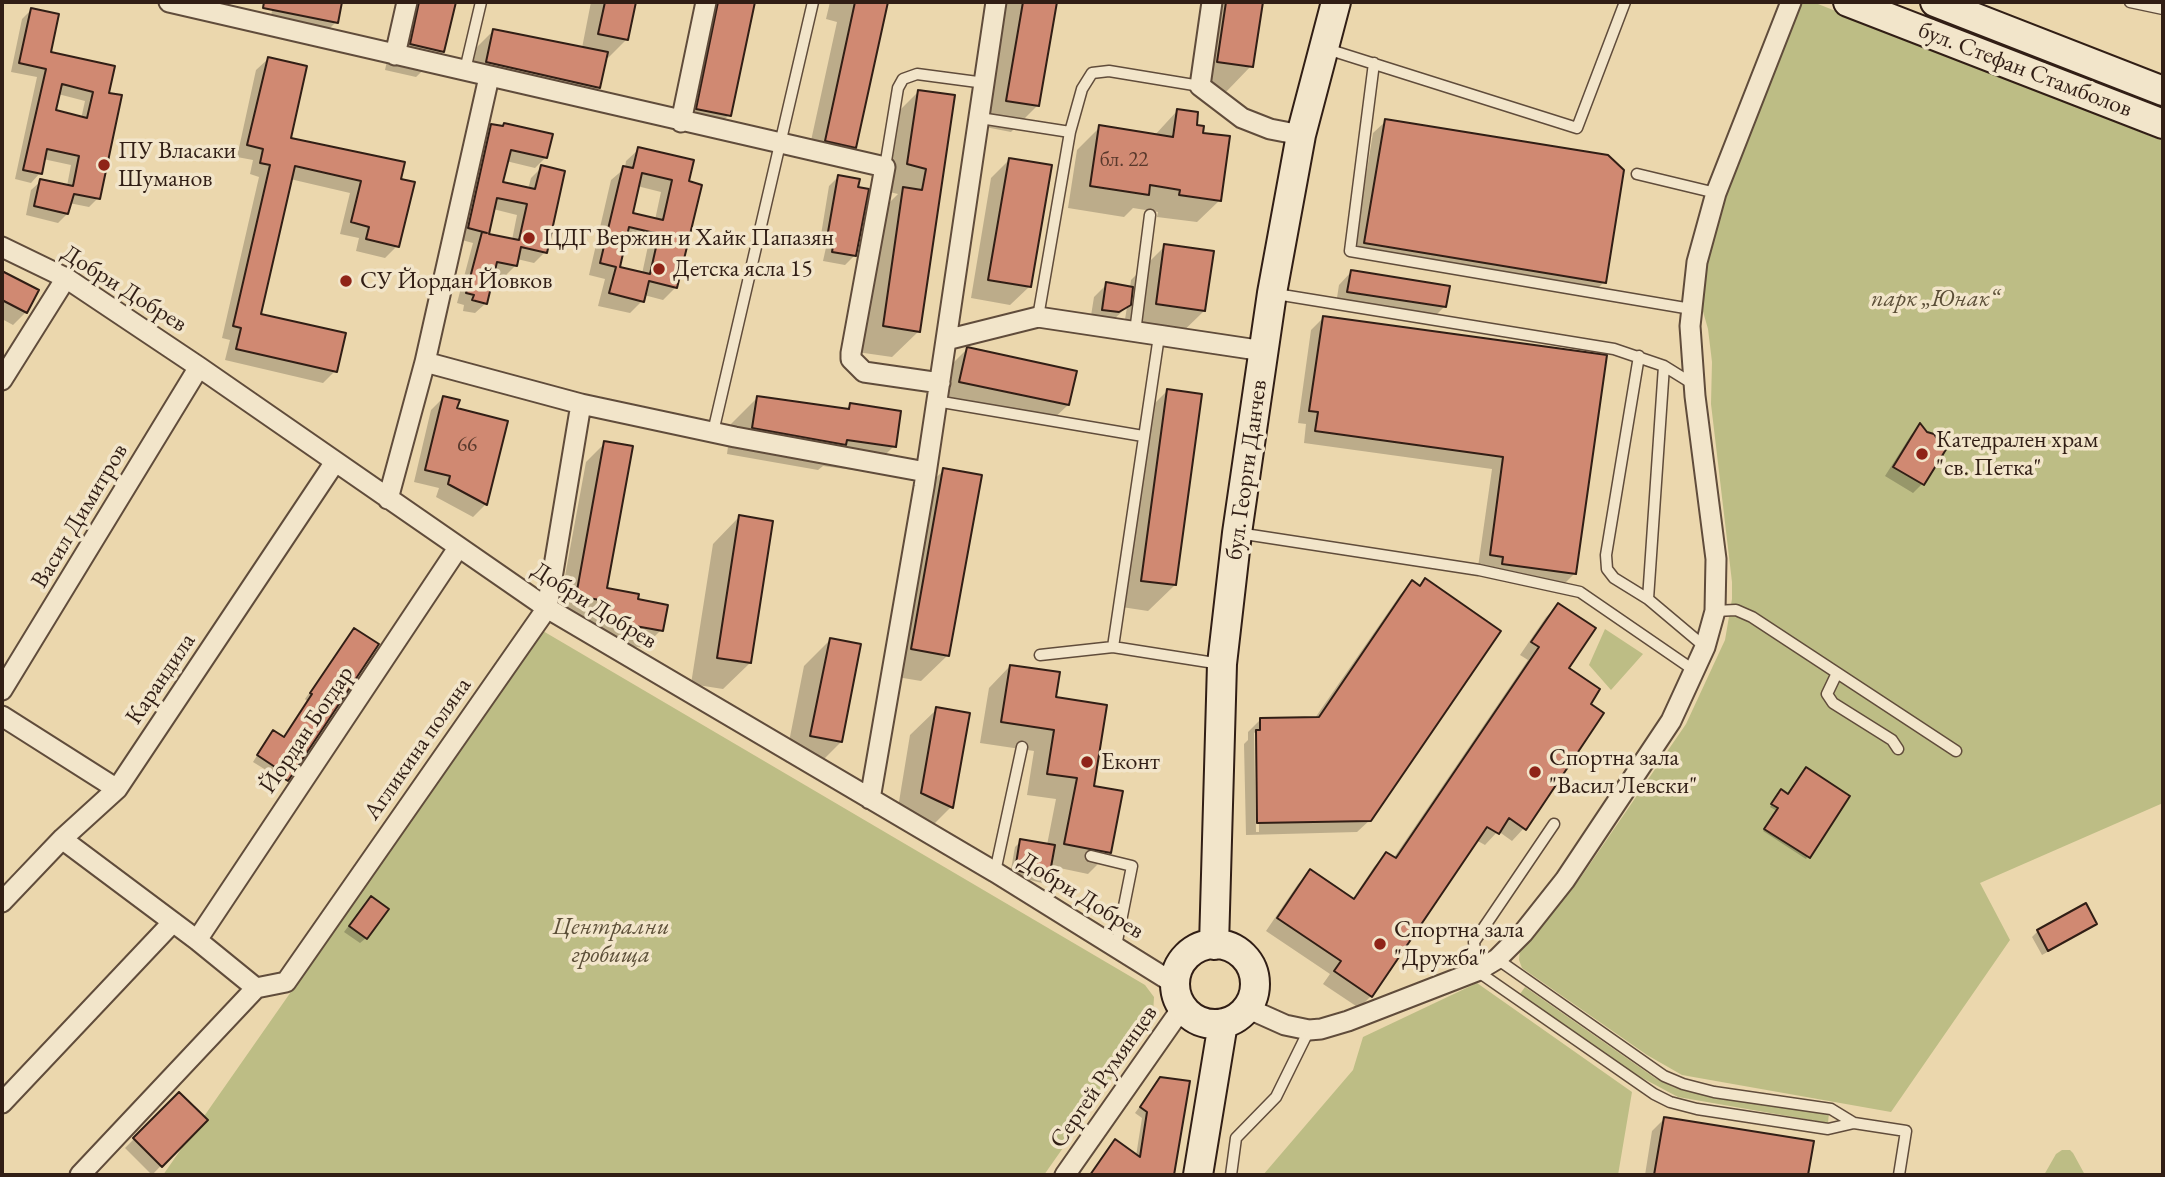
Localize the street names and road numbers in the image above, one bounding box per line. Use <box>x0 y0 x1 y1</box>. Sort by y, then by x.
street label: бул. Стефан Стамболов <box>1914 16 2136 124</box>
street label: Добри Добрев <box>56 239 192 339</box>
street label: бул. Георги Данчев <box>1220 378 1274 562</box>
street label: Васил Димитров <box>25 438 135 594</box>
street label: Добри Добрев <box>526 556 662 656</box>
street label: Карандила <box>120 628 202 730</box>
street label: Йордан Богдар <box>254 661 360 799</box>
street label: Агликина поляна <box>358 672 478 826</box>
street label: Добри Добрев <box>1013 846 1149 946</box>
street label: Сергей Румянцев <box>1044 1000 1164 1154</box>

